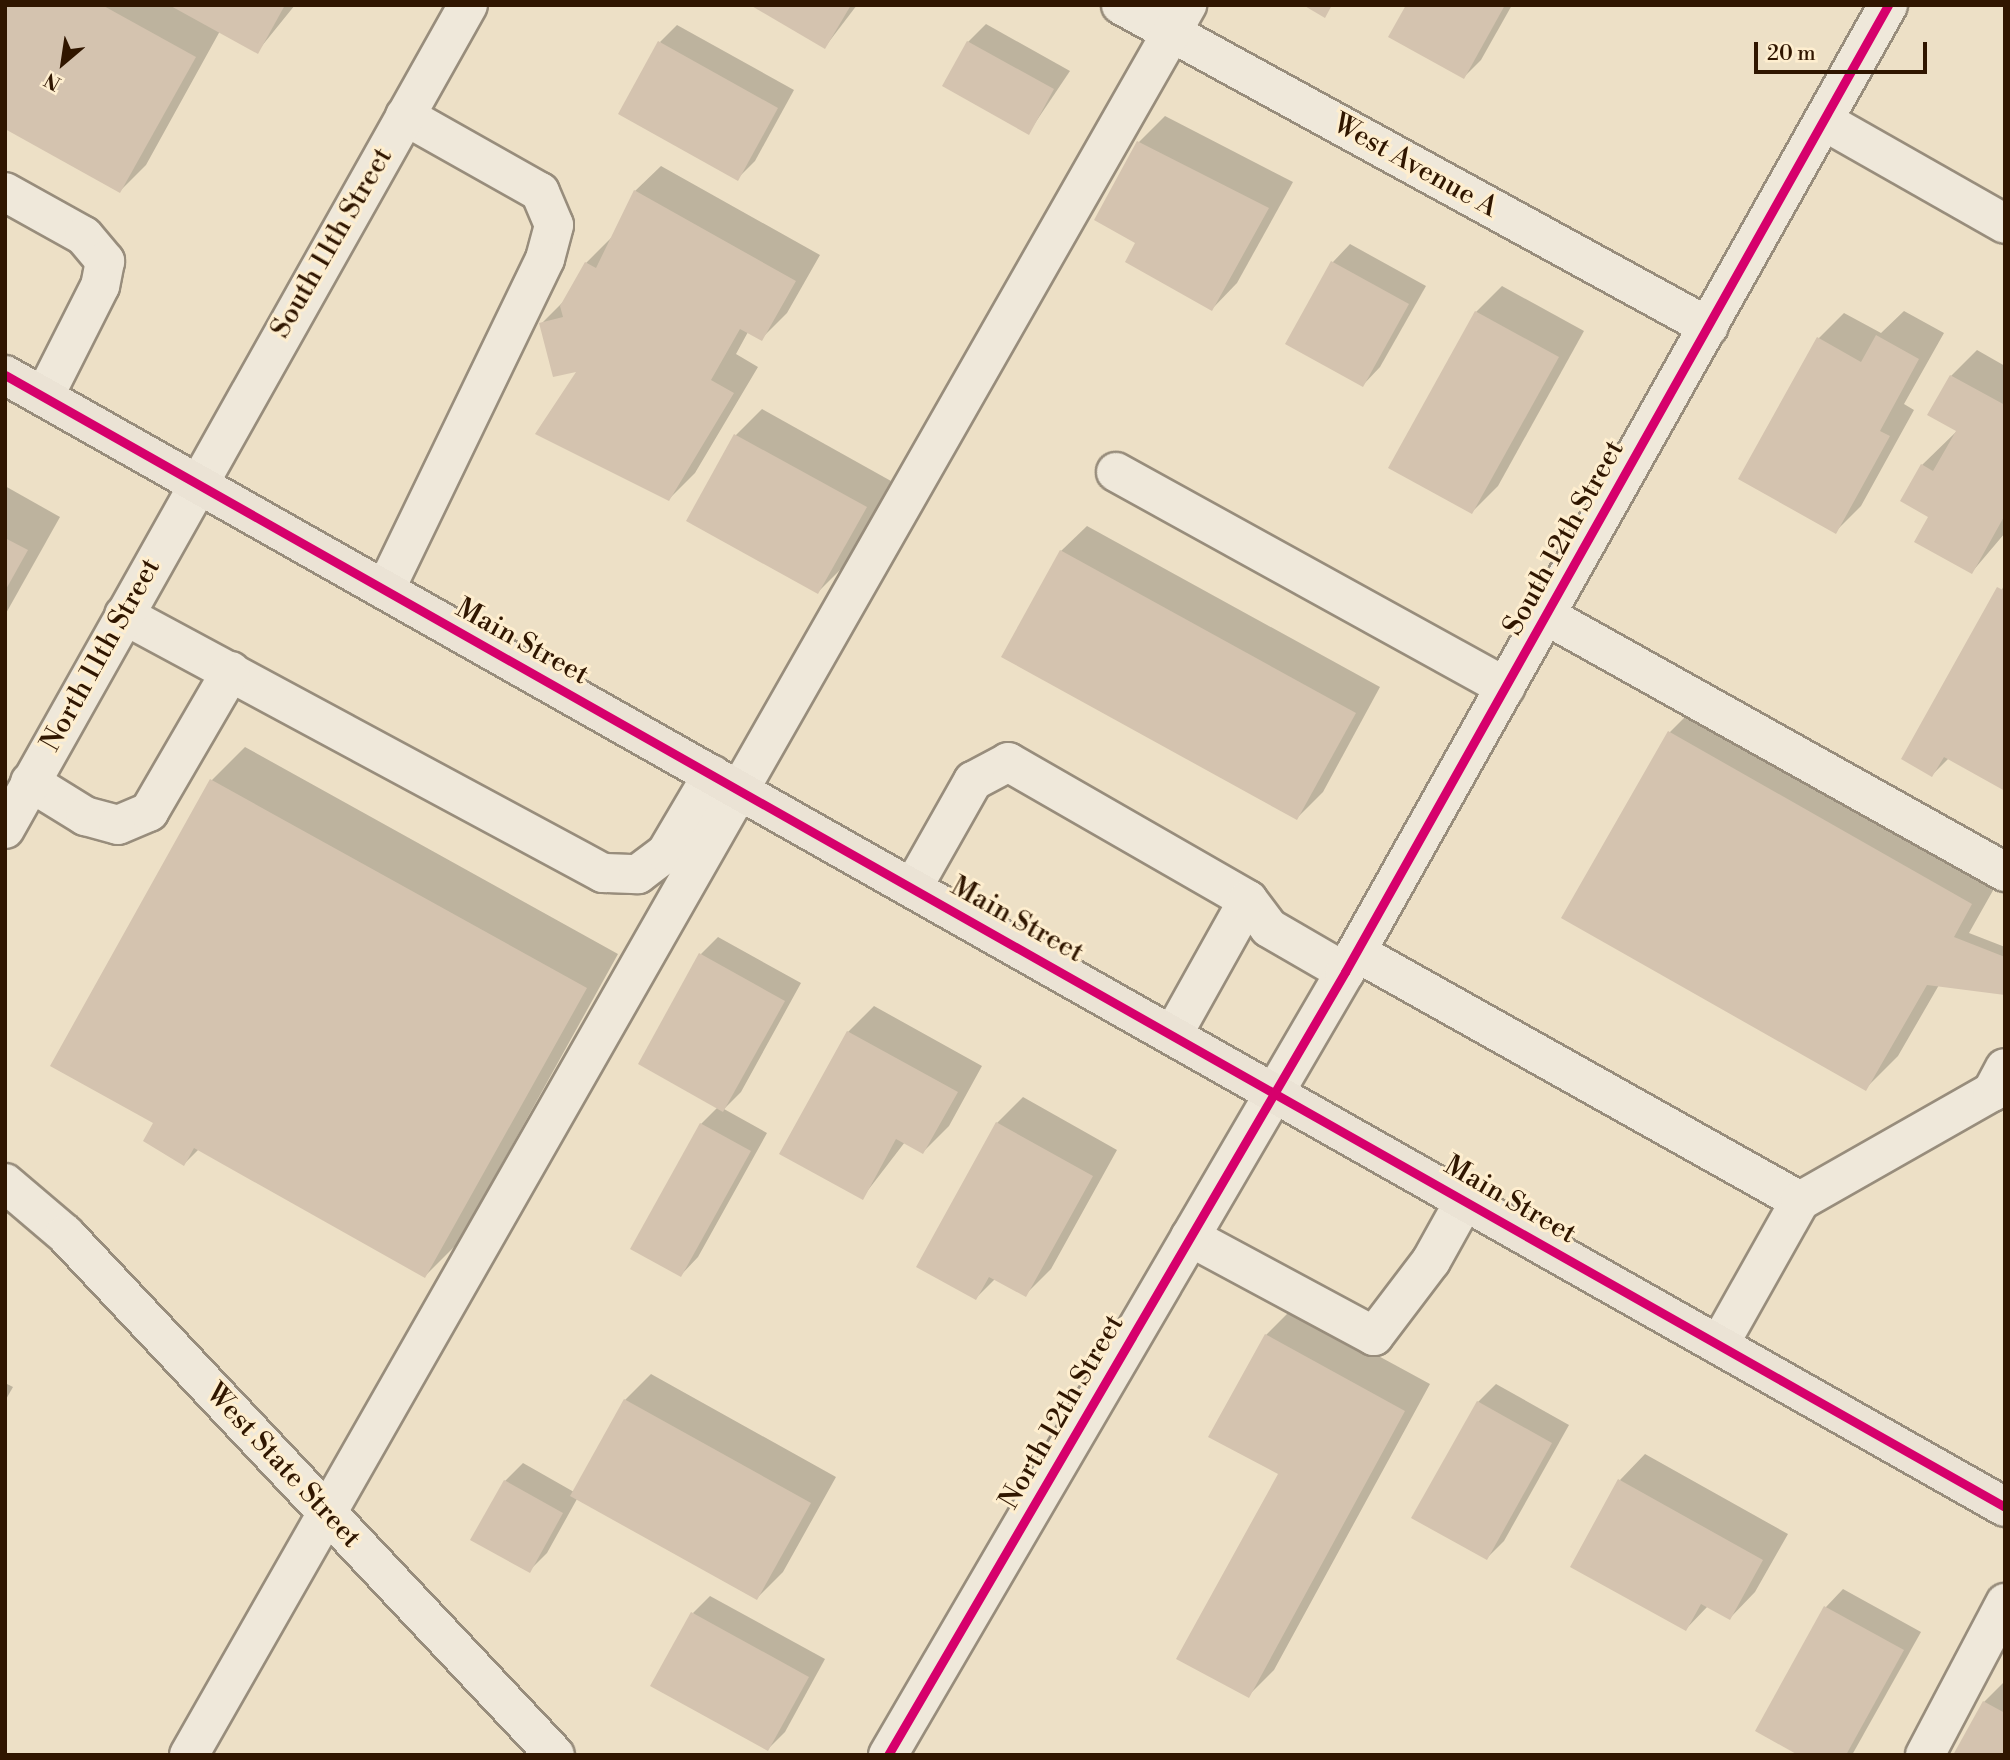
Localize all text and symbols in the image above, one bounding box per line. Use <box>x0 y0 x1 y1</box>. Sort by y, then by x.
north arrow <box>28 28 98 98</box>
scale bar <box>1758 28 1931 72</box>
text: 20 m <box>1767 41 1816 67</box>
text: N <box>40 67 65 96</box>
street label: West Avenue A <box>1327 107 1503 225</box>
street label: South 11th Street <box>264 142 400 344</box>
street label: South 12th Street <box>1497 435 1631 641</box>
street label: North 11th Street <box>34 553 168 757</box>
street label: Main Street <box>450 592 594 692</box>
street label: Main Street <box>945 870 1089 970</box>
street label: Main Street <box>1438 1149 1582 1251</box>
street label: North 12th Street <box>993 1309 1131 1515</box>
street label: West State Street <box>198 1377 368 1555</box>

